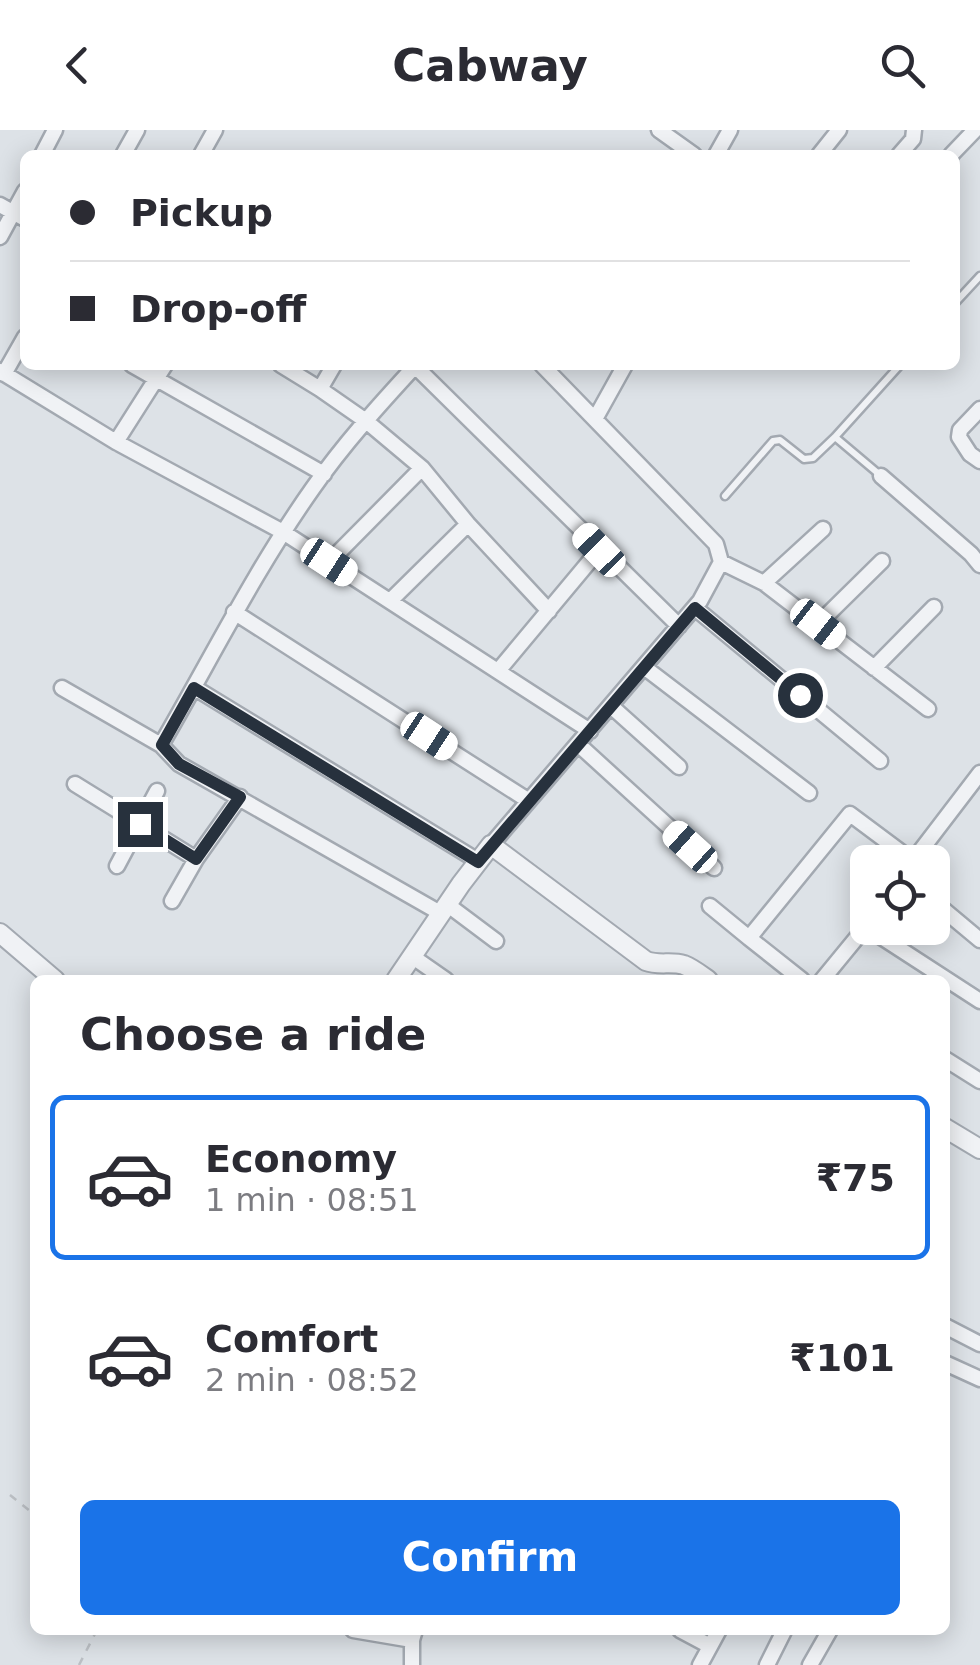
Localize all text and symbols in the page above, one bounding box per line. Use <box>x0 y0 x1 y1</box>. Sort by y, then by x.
icon: back <box>50 38 105 93</box>
icon: search <box>875 38 930 93</box>
text: Cabway <box>392 39 588 92</box>
text: Pickup <box>130 191 273 235</box>
text: Drop-off <box>130 287 306 331</box>
car <box>567 518 631 582</box>
car <box>296 533 362 591</box>
car <box>785 594 851 654</box>
route start <box>778 673 823 718</box>
car <box>396 707 462 765</box>
route end <box>118 802 163 847</box>
car <box>658 816 722 878</box>
map controls <box>850 845 950 945</box>
button: locate <box>850 845 950 945</box>
text: Choose a ride <box>80 1008 426 1061</box>
icon: car <box>85 1133 175 1223</box>
text: Economy <box>205 1137 397 1181</box>
text: ₹75 <box>816 1156 895 1200</box>
text: 1 min · 08:51 <box>205 1181 419 1219</box>
icon: car <box>85 1313 175 1403</box>
text: Comfort <box>205 1317 378 1361</box>
text: ₹101 <box>789 1336 895 1380</box>
text: 2 min · 08:52 <box>205 1361 419 1399</box>
button: Confirm <box>80 1500 900 1615</box>

